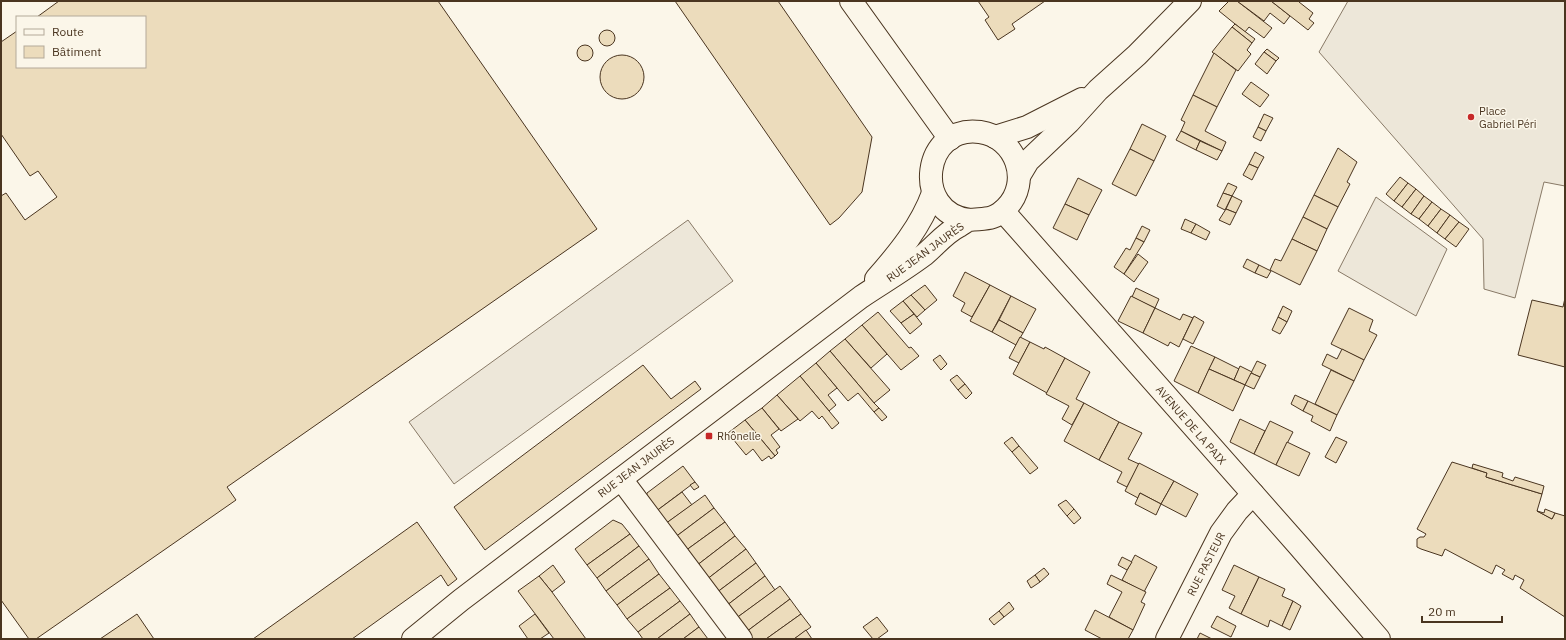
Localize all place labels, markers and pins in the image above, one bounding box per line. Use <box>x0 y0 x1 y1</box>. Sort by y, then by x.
place label: Place Gabriel Péri <box>1479 104 1537 131</box>
marker: Place Gabriel Péri <box>1466 112 1476 122</box>
place label: Rhônelle <box>717 429 761 443</box>
marker: Rhônelle <box>704 431 714 441</box>

